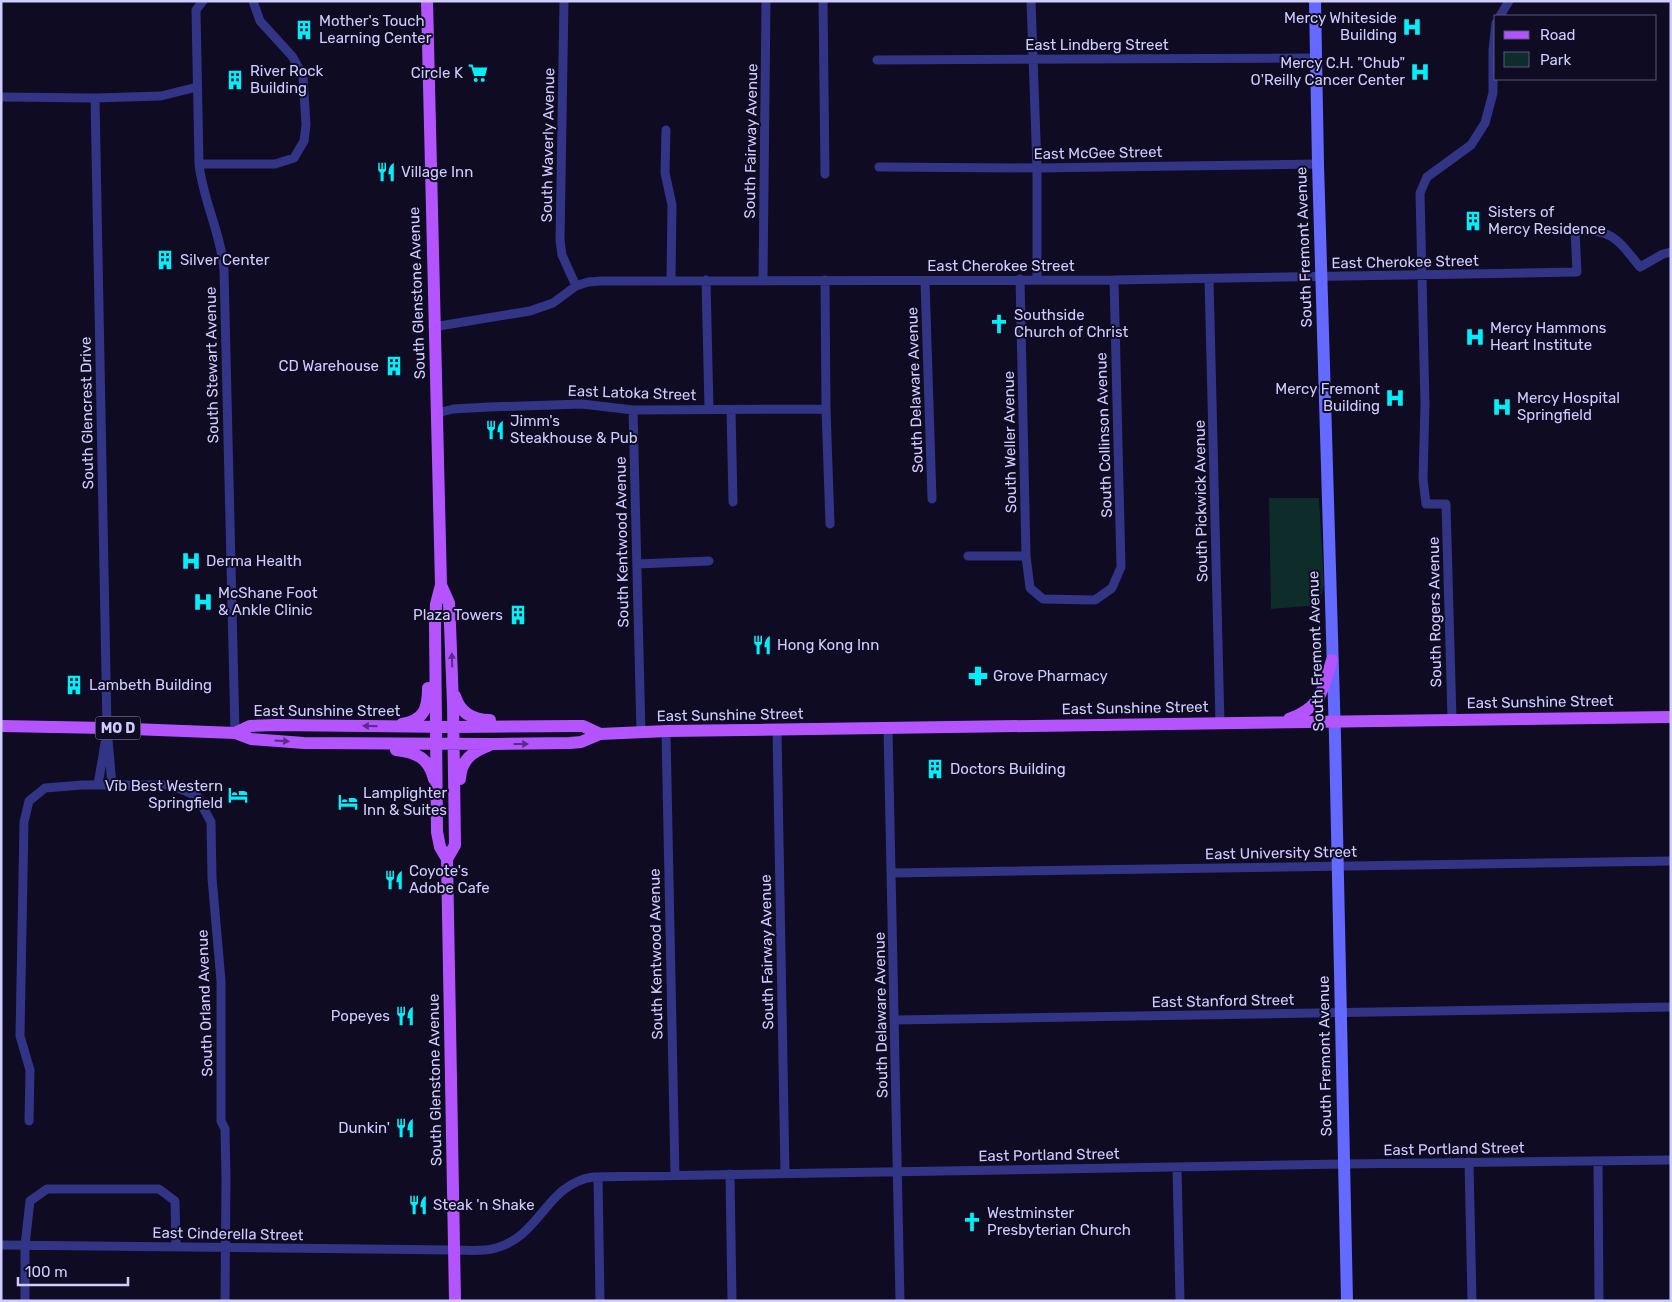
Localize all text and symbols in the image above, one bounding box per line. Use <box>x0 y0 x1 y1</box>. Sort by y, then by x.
place label: Mercy Whiteside Building <box>1284 9 1397 44</box>
place label: Mother's Touch Learning Center <box>319 12 432 47</box>
legend <box>1494 15 1657 80</box>
hospital icon: Mercy Whiteside Building <box>1401 16 1423 38</box>
building icon: Mother's Touch Learning Center <box>293 19 315 41</box>
text: Road <box>1540 26 1576 44</box>
street label: East Lindberg Street <box>1025 36 1169 54</box>
text: Park <box>1540 51 1571 69</box>
place label: Mercy C.H. "Chub" O'Reilly Cancer Center <box>1251 54 1405 89</box>
hospital icon: Mercy C.H. "Chub" O'Reilly Cancer Center <box>1409 61 1431 83</box>
place label: River Rock Building <box>250 62 324 97</box>
supermarket icon: Circle K <box>467 62 489 84</box>
street label: South Fairway Avenue <box>741 63 761 219</box>
place label: Circle K <box>411 64 463 82</box>
street label: South Waverly Avenue <box>538 68 558 222</box>
building icon: River Rock Building <box>224 69 246 91</box>
street label: East McGee Street <box>1033 143 1163 163</box>
restaurant icon: Village Inn <box>375 161 397 183</box>
place label: Village Inn <box>401 163 473 181</box>
street label: South Fremont Avenue <box>1292 166 1316 328</box>
place label: Sisters of Mercy Residence <box>1488 203 1606 238</box>
street label: South Glenstone Avenue <box>405 207 429 379</box>
building icon: Sisters of Mercy Residence <box>1462 210 1484 232</box>
building icon: Silver Center <box>154 249 176 271</box>
place label: Silver Center <box>180 251 270 269</box>
street label: East Cherokee Street <box>1331 252 1479 272</box>
street label: East Cherokee Street <box>927 257 1075 275</box>
street label: South Stewart Avenue <box>202 287 222 443</box>
place label: Southside Church of Christ <box>1014 306 1129 341</box>
street label: South Delaware Avenue <box>903 307 927 473</box>
church icon: Southside Church of Christ <box>988 313 1010 335</box>
place label: Mercy Hammons Heart Institute <box>1490 319 1607 354</box>
hospital icon: Mercy Hammons Heart Institute <box>1464 326 1486 348</box>
street label: South Glencrest Drive <box>77 337 97 489</box>
street label: South Collinson Avenue <box>1092 352 1116 518</box>
building icon: CD Warehouse <box>383 355 405 377</box>
place label: CD Warehouse <box>279 357 379 375</box>
street label: South Weller Avenue <box>1000 371 1020 513</box>
place label: Mercy Fremont Building <box>1275 380 1380 415</box>
street label: East Latoka Street <box>567 382 697 404</box>
hospital icon: Mercy Fremont Building <box>1384 387 1406 409</box>
place label: Mercy Hospital Springfield <box>1517 389 1620 424</box>
hospital icon: Mercy Hospital Springfield <box>1491 396 1513 418</box>
place label: Jimm's Steakhouse & Pub <box>510 412 638 447</box>
restaurant icon: Jimm's Steakhouse & Pub <box>484 419 506 441</box>
street label: South Pickwick Avenue <box>1191 420 1211 582</box>
street label: South Kentwood Avenue <box>612 456 632 628</box>
street label: South Rogers Avenue <box>1425 537 1445 687</box>
hospital icon: Derma Health <box>180 550 202 572</box>
place label: Derma Health <box>206 552 302 570</box>
street label: South Fremont Avenue <box>1304 570 1328 732</box>
place label: McShane Foot & Ankle Clinic <box>218 584 318 619</box>
hospital icon: McShane Foot & Ankle Clinic <box>192 591 214 613</box>
building icon: Plaza Towers <box>507 604 529 626</box>
place label: Plaza Towers <box>413 606 503 624</box>
restaurant icon: Hong Kong Inn <box>751 634 773 656</box>
place label: Hong Kong Inn <box>777 636 879 654</box>
one-way arrow <box>447 652 455 668</box>
pharmacy icon: Grove Pharmacy <box>967 665 989 687</box>
place label: Grove Pharmacy <box>993 667 1108 685</box>
building icon: Lambeth Building <box>63 674 85 696</box>
place label: Lambeth Building <box>89 676 212 694</box>
street label: East Sunshine Street <box>1466 692 1614 712</box>
street label: East Sunshine Street <box>1061 698 1209 718</box>
street label: East Sunshine Street <box>254 702 401 720</box>
street label: East Sunshine Street <box>656 705 804 725</box>
road number: MO D <box>96 716 140 740</box>
one-way arrow <box>362 722 378 730</box>
one-way arrow <box>275 738 291 746</box>
one-way arrow <box>513 739 529 747</box>
building icon: Doctors Building <box>924 758 946 780</box>
place label: Doctors Building <box>950 760 1066 778</box>
place label: Vīb Best Western Springfield <box>105 777 223 812</box>
hotel icon: Vīb Best Western Springfield <box>227 784 249 806</box>
place label: Lamplighter Inn & Suites <box>363 784 448 819</box>
hotel icon: Lamplighter Inn & Suites <box>337 791 359 813</box>
street label: East University Street <box>1205 843 1357 863</box>
place label: Coyote's Adobe Cafe <box>409 862 490 897</box>
street label: South Kentwood Avenue <box>646 868 666 1040</box>
restaurant icon: Coyote's Adobe Cafe <box>383 869 405 891</box>
street label: South Fairway Avenue <box>757 874 777 1030</box>
street label: South Orland Avenue <box>193 929 217 1077</box>
street label: South Delaware Avenue <box>871 932 891 1098</box>
street label: South Fremont Avenue <box>1315 975 1335 1137</box>
street label: East Stanford Street <box>1151 991 1295 1011</box>
street label: South Glenstone Avenue <box>424 994 446 1166</box>
restaurant icon: Popeyes <box>394 1005 416 1027</box>
place label: Popeyes <box>331 1007 390 1025</box>
restaurant icon: Dunkin' <box>394 1117 416 1139</box>
place label: Dunkin' <box>338 1119 390 1137</box>
street label: East Portland Street <box>1383 1139 1525 1159</box>
street label: East Portland Street <box>978 1145 1120 1165</box>
restaurant icon: Steak 'n Shake <box>407 1194 429 1216</box>
place label: Steak 'n Shake <box>433 1196 535 1214</box>
place label: Westminster Presbyterian Church <box>987 1204 1131 1239</box>
church icon: Westminster Presbyterian Church <box>961 1211 983 1233</box>
street label: East Cinderella Street <box>152 1224 304 1244</box>
scale bar <box>18 1254 128 1286</box>
text: 100 m <box>25 1263 67 1281</box>

